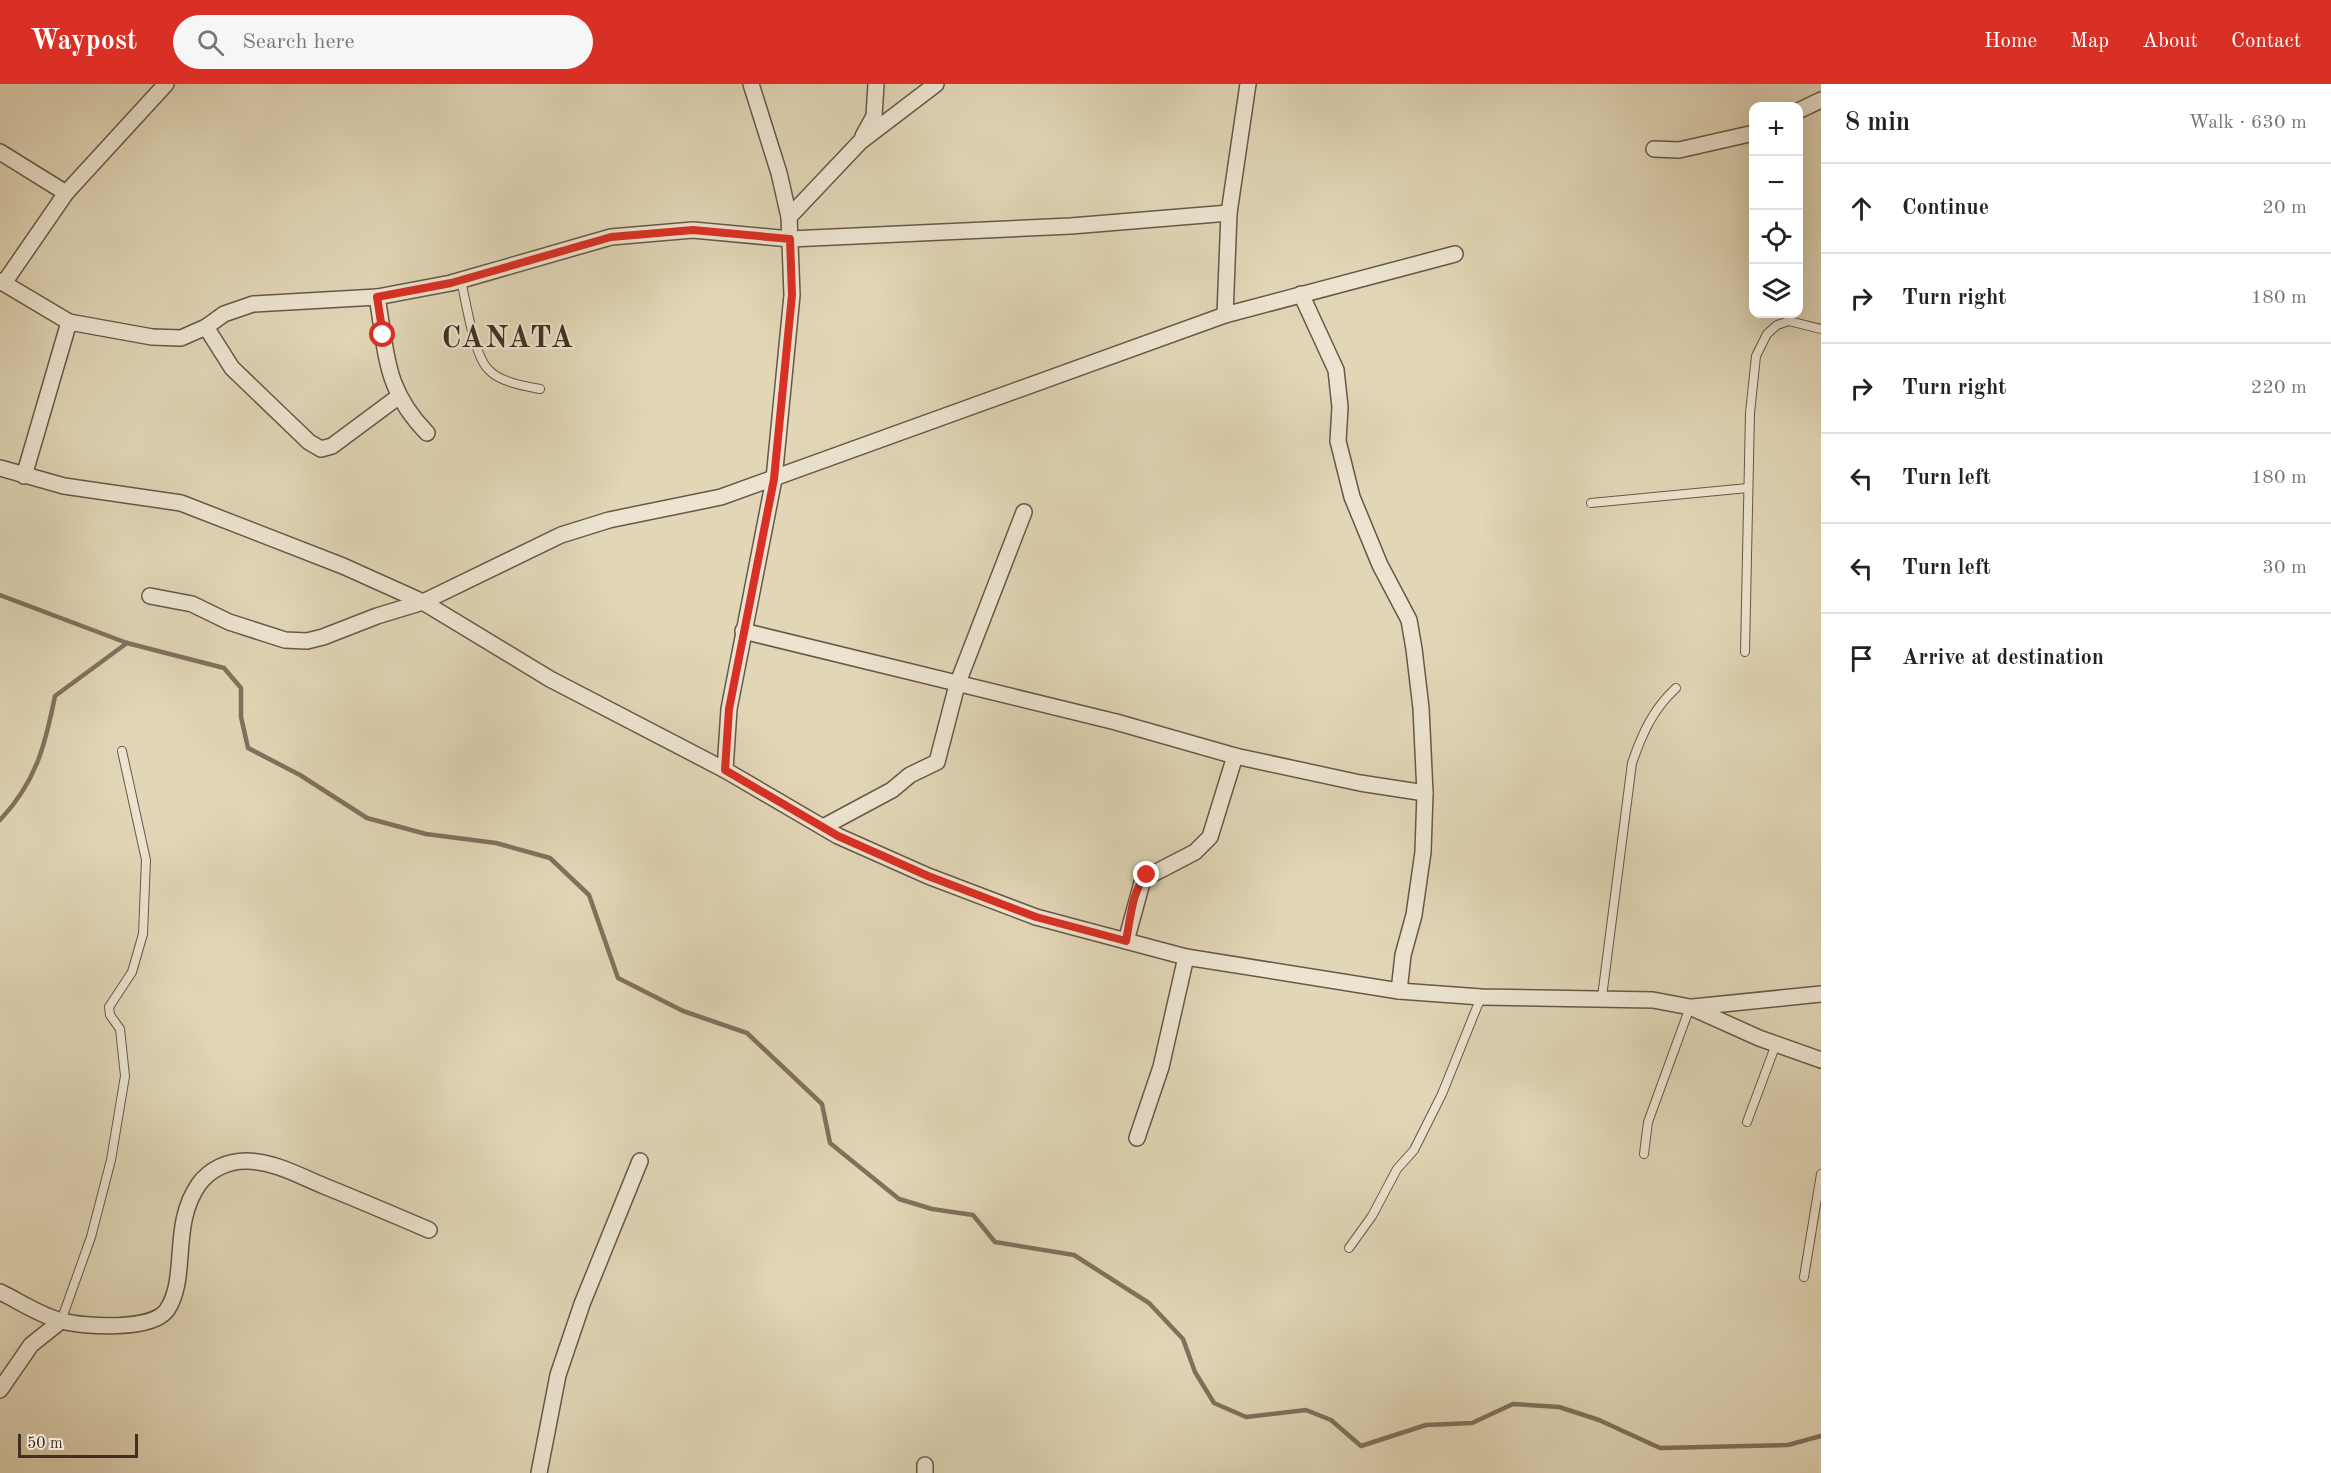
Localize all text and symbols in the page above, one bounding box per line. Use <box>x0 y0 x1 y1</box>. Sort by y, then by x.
search box <box>173 15 593 69</box>
icon: search <box>194 26 227 59</box>
text: Waypost <box>30 28 137 56</box>
text: Search here <box>242 31 355 53</box>
text: Home <box>1984 31 2037 52</box>
text: Map <box>2070 31 2109 52</box>
text: About <box>2142 31 2198 52</box>
text: Contact <box>2231 31 2301 52</box>
map controls <box>1749 102 1803 318</box>
button: + <box>1749 102 1803 156</box>
text: 8 min <box>1845 110 1910 136</box>
text: Walk · 630 m <box>2188 113 2307 133</box>
button: − <box>1749 156 1803 210</box>
icon: ahead <box>1845 192 1878 225</box>
text: Continue <box>1902 197 1989 219</box>
text: 20 m <box>2262 198 2307 218</box>
button: locate <box>1749 210 1803 264</box>
button: layers <box>1749 264 1803 318</box>
icon: right <box>1845 282 1878 315</box>
text: Turn right <box>1902 287 2006 309</box>
text: 180 m <box>2251 288 2307 308</box>
route start <box>369 321 395 347</box>
district label: CANATA <box>441 324 575 354</box>
icon: right <box>1845 372 1878 405</box>
text: Turn right <box>1902 377 2006 399</box>
text: 220 m <box>2251 378 2307 398</box>
icon: left <box>1845 462 1878 495</box>
text: Turn left <box>1902 467 1991 489</box>
text: 180 m <box>2251 468 2307 488</box>
icon: left <box>1845 552 1878 585</box>
text: Turn left <box>1902 557 1991 579</box>
text: 30 m <box>2262 558 2307 578</box>
icon: arrive <box>1845 642 1878 675</box>
text: Arrive at destination <box>1902 647 2104 669</box>
route end <box>1133 861 1159 887</box>
scale bar <box>18 1431 138 1458</box>
text: 50 m <box>27 1436 63 1452</box>

